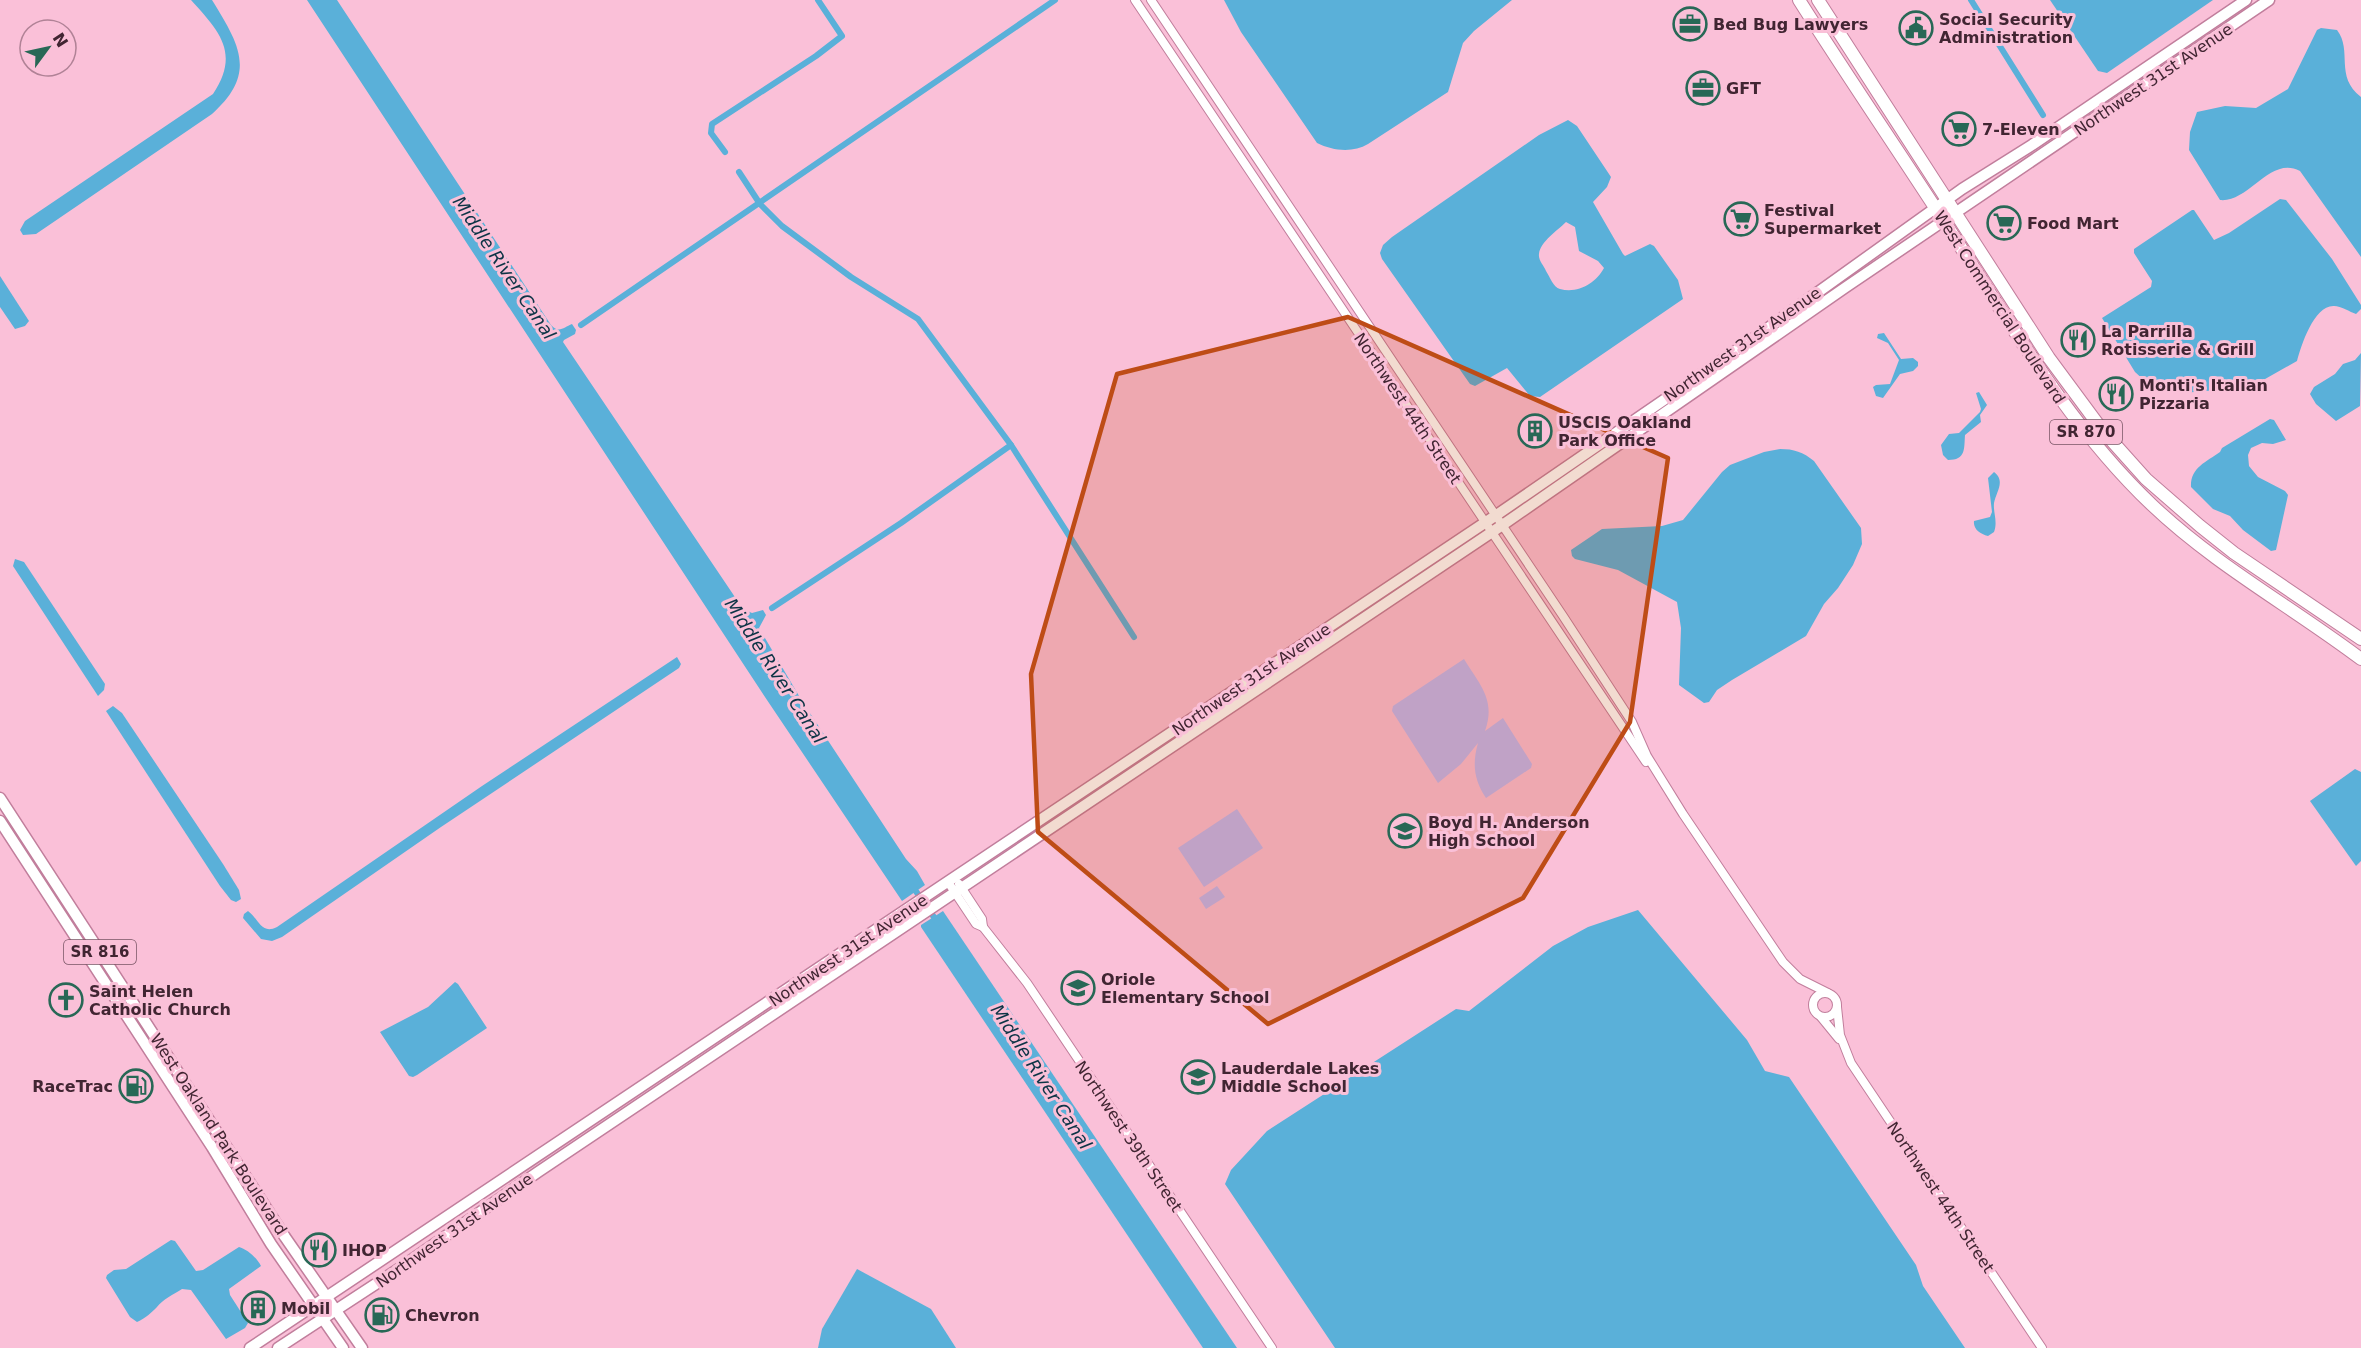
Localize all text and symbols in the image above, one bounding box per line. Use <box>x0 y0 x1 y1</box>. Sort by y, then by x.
office icon: Bed Bug Lawyers <box>1672 6 1708 42</box>
public building icon: Social Security Administration <box>1898 10 1934 46</box>
place label: Social Security Administration <box>1939 10 2074 47</box>
place label: Bed Bug Lawyers <box>1713 15 1868 34</box>
north arrow <box>18 18 78 78</box>
street label: Northwest 31st Avenue <box>2071 19 2236 140</box>
text: N <box>49 29 72 51</box>
office icon: GFT <box>1685 70 1721 106</box>
place label: GFT <box>1726 79 1761 98</box>
supermarket icon: 7-Eleven <box>1941 111 1977 147</box>
place label: 7-Eleven <box>1982 120 2060 139</box>
water label: Middle River Canal <box>449 192 560 343</box>
supermarket icon: Festival Supermarket <box>1723 201 1759 237</box>
place label: Festival Supermarket <box>1764 201 1882 238</box>
supermarket icon: Food Mart <box>1986 205 2022 241</box>
street label: West Commercial Boulevard <box>1930 207 2069 407</box>
place label: Food Mart <box>2027 214 2119 233</box>
street label: Northwest 31st Avenue <box>1660 283 1824 406</box>
restaurant icon: La Parrilla Rotisserie & Grill <box>2060 322 2096 358</box>
place label: La Parrilla Rotisserie & Grill <box>2101 322 2254 359</box>
street label: Northwest 44th Street <box>1350 329 1465 487</box>
restaurant icon: Monti's Italian Pizzaria <box>2098 376 2134 412</box>
place label: Monti's Italian Pizzaria <box>2139 376 2268 413</box>
building icon: USCIS Oakland Park Office <box>1517 413 1553 449</box>
place label: USCIS Oakland Park Office <box>1558 413 1691 450</box>
road number: SR 870 <box>2050 420 2122 444</box>
water label: Middle River Canal <box>721 594 830 747</box>
street label: Northwest 31st Avenue <box>1169 619 1334 740</box>
school or university icon: Boyd H. Anderson High School <box>1387 813 1423 849</box>
place label: Boyd H. Anderson High School <box>1428 813 1590 850</box>
street label: Northwest 31st Avenue <box>766 890 931 1011</box>
road number: SR 816 <box>64 940 136 964</box>
school or university icon: Oriole Elementary School <box>1060 970 1096 1006</box>
place label: Oriole Elementary School <box>1101 970 1269 1007</box>
church icon: Saint Helen Catholic Church <box>48 982 84 1018</box>
place label: Saint Helen Catholic Church <box>89 982 231 1019</box>
water label: Middle River Canal <box>987 1000 1096 1153</box>
street label: West Oakland Park Boulevard <box>146 1030 291 1239</box>
street label: Northwest 39th Street <box>1071 1057 1186 1215</box>
school or university icon: Lauderdale Lakes Middle School <box>1180 1059 1216 1095</box>
place label: Lauderdale Lakes Middle School <box>1221 1059 1379 1096</box>
fuel station icon: RaceTrac <box>118 1068 154 1104</box>
place label: RaceTrac <box>32 1077 113 1096</box>
street label: Northwest 44th Street <box>1883 1118 1998 1276</box>
street label: Northwest 31st Avenue <box>372 1169 536 1292</box>
restaurant icon: IHOP <box>301 1232 337 1268</box>
place label: IHOP <box>342 1241 387 1260</box>
building icon: Mobil <box>240 1290 276 1326</box>
fuel station icon: Chevron <box>364 1297 400 1333</box>
place label: Mobil <box>281 1299 330 1318</box>
place label: Chevron <box>405 1306 480 1325</box>

